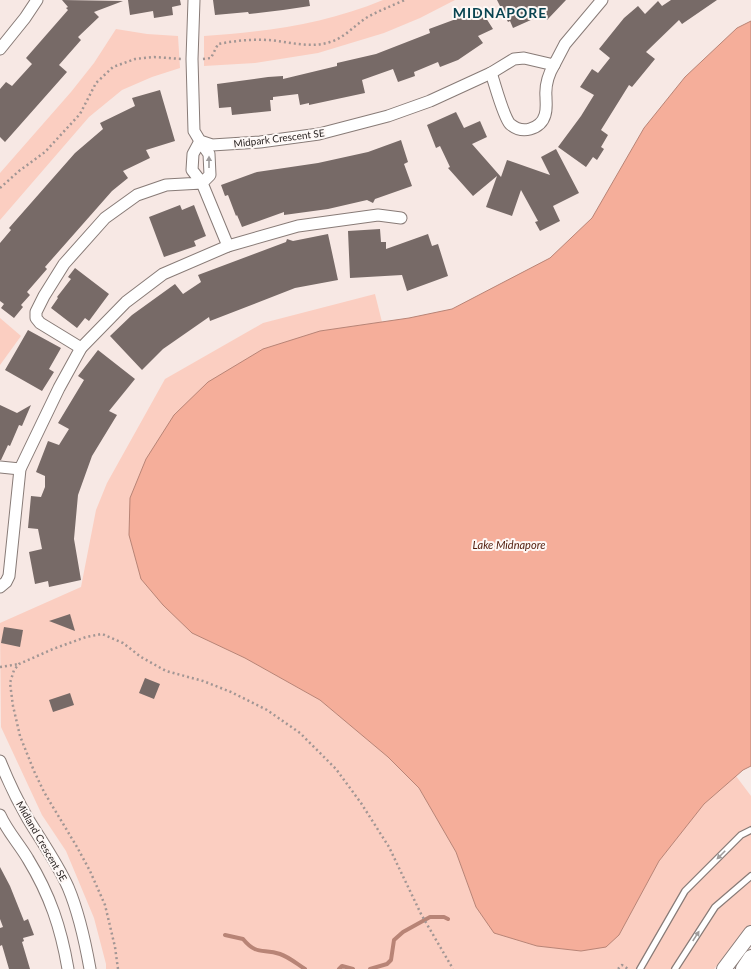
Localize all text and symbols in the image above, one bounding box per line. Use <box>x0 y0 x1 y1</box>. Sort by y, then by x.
district label: MIDNAPORE <box>453 4 547 21</box>
street label: Midpark Crescent SE <box>233 126 325 150</box>
one-way arrow <box>206 155 212 168</box>
water label: Lake Midnapore <box>473 538 545 551</box>
street label: Midland Crescent SE <box>14 799 70 884</box>
one-way arrow <box>716 850 726 860</box>
one-way arrow <box>692 931 700 942</box>

